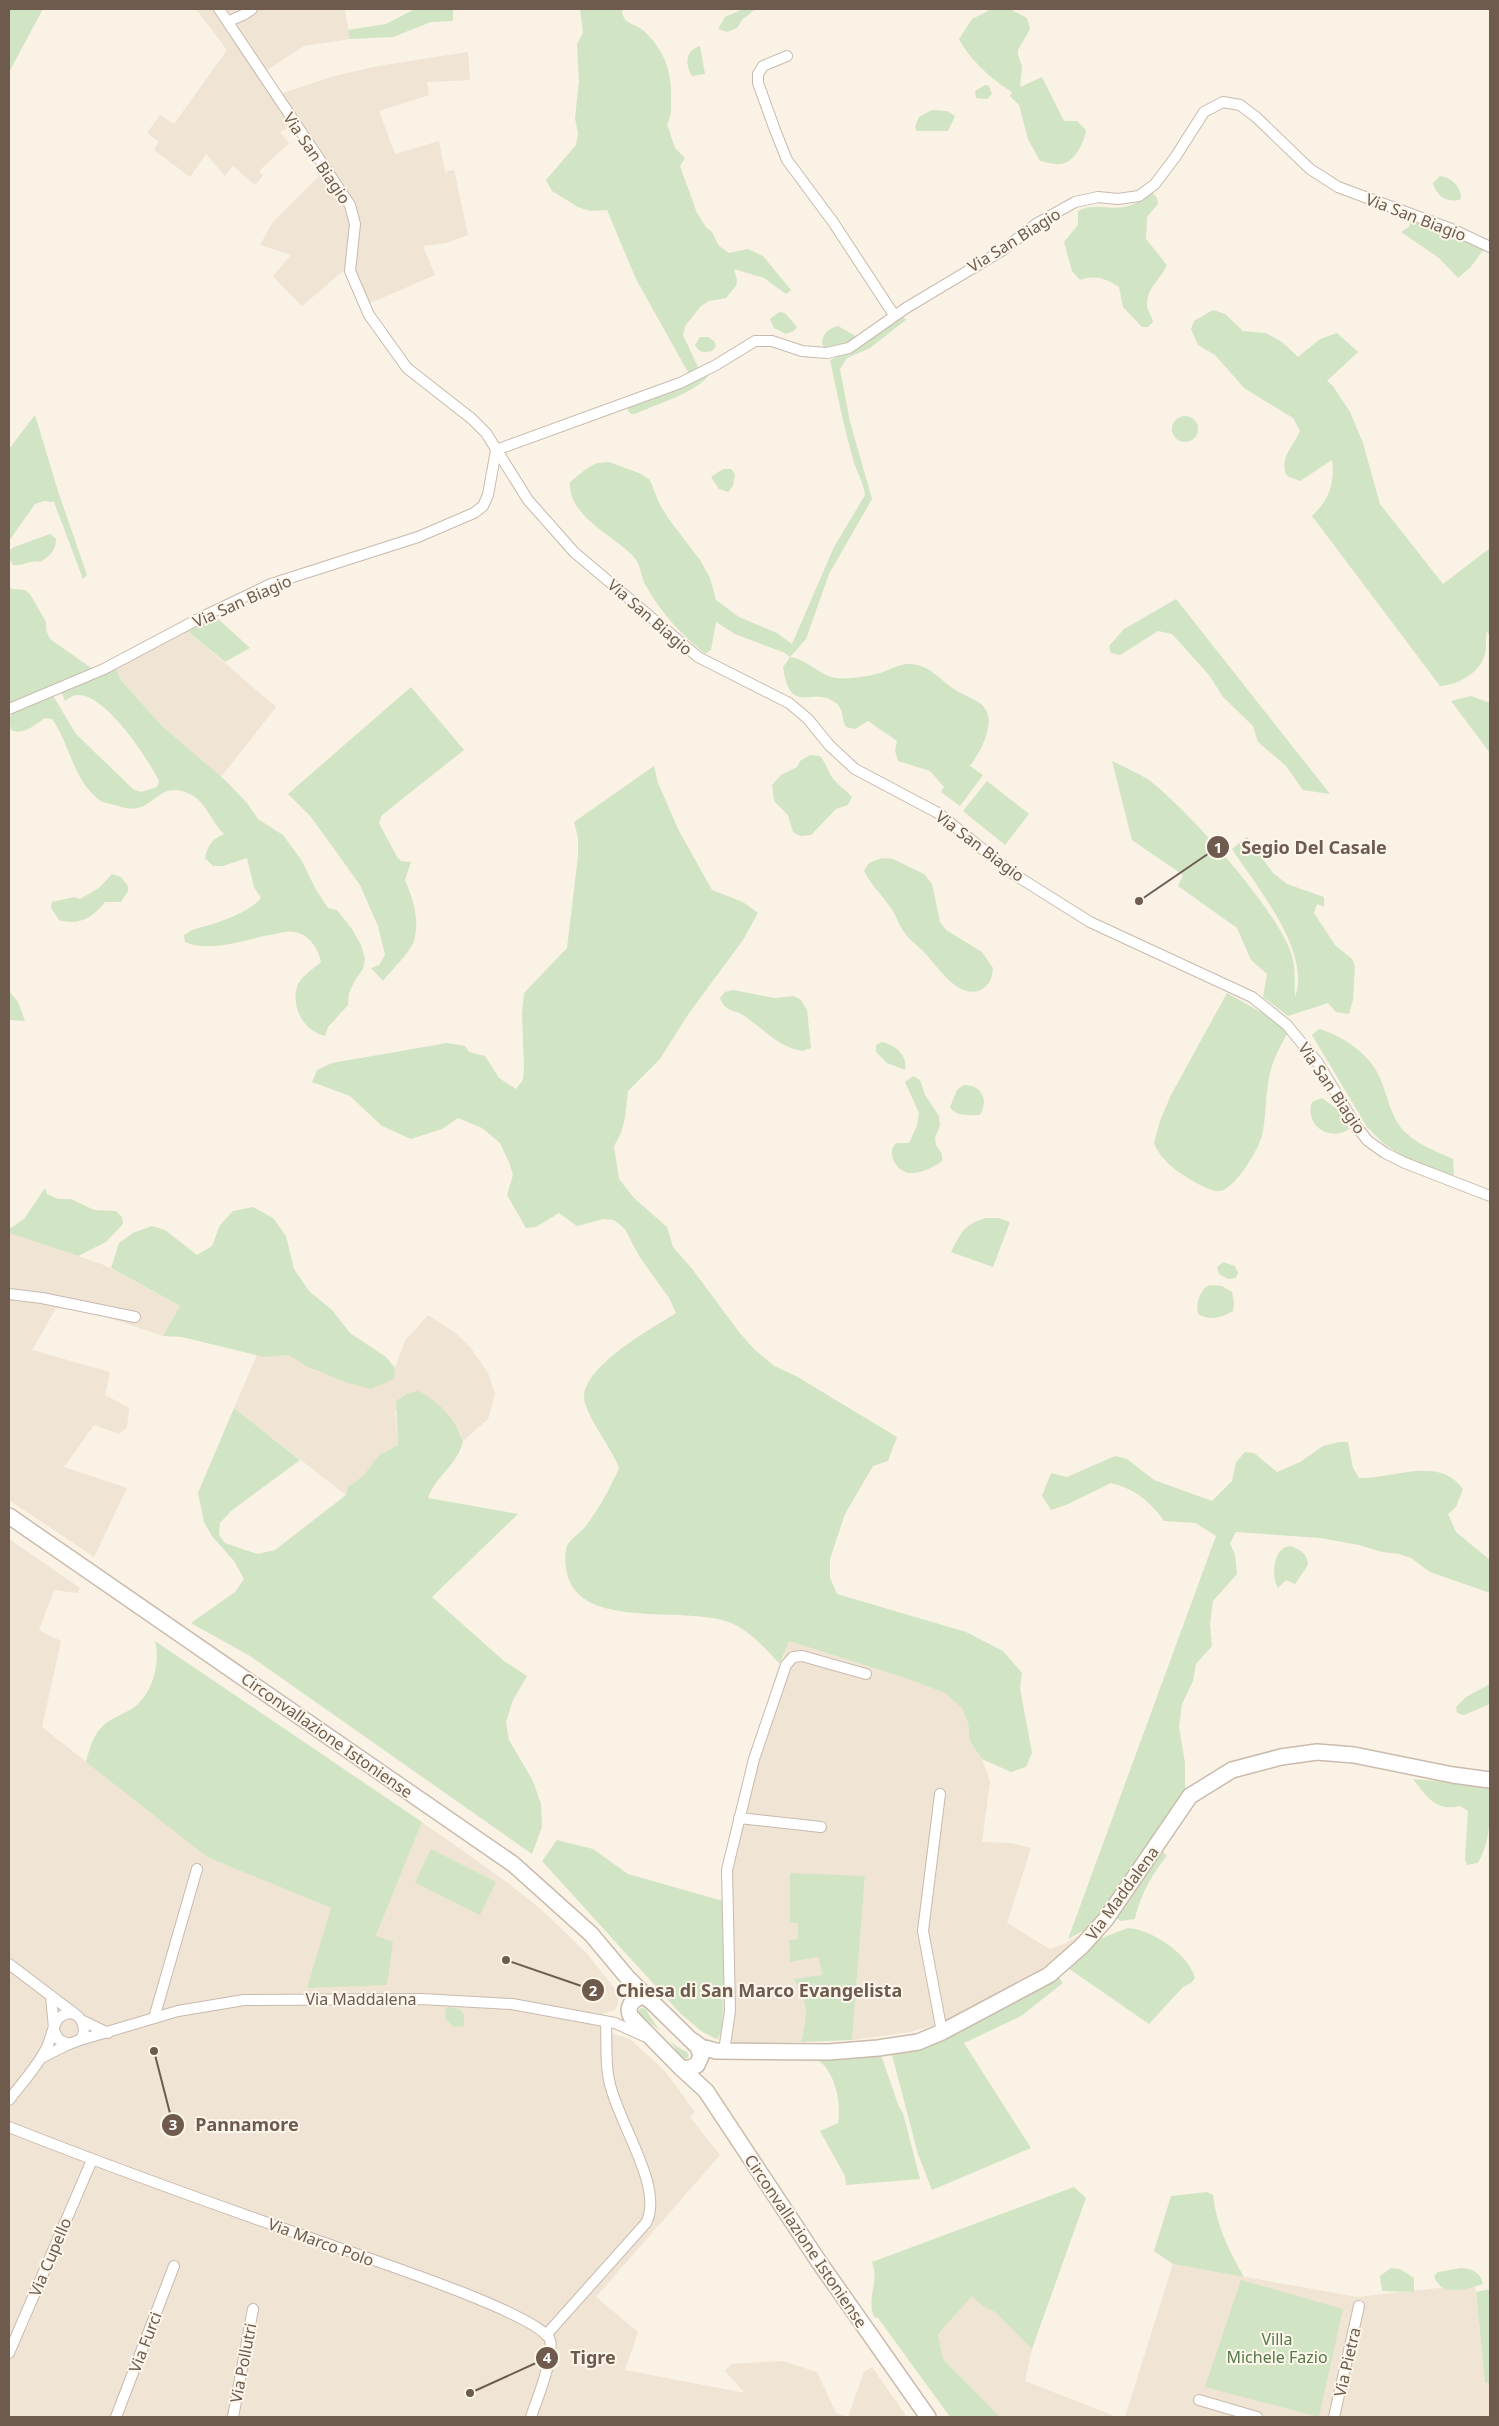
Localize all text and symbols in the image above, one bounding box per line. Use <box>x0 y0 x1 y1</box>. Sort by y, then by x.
street label: Via San Biagio <box>278 108 356 208</box>
street label: Via San Biagio <box>1363 188 1469 246</box>
street label: Via San Biagio <box>963 203 1065 277</box>
street label: Via San Biagio <box>189 569 295 633</box>
street label: Via San Biagio <box>603 574 697 660</box>
street label: Via San Biagio <box>931 805 1029 887</box>
callout: Segio Del Casale <box>1206 831 1397 864</box>
text: Segio Del Casale <box>1241 835 1387 859</box>
text: 1 <box>1214 837 1222 857</box>
street label: Via San Biagio <box>1293 1038 1371 1138</box>
street label: Circonvallazione Istoniense <box>237 1667 417 1803</box>
street label: Via Maddalena <box>1080 1842 1164 1944</box>
callout: Chiesa di San Marco Evangelista <box>581 1974 912 2007</box>
text: Chiesa di San Marco Evangelista <box>616 1978 902 2002</box>
text: 2 <box>589 1980 598 2000</box>
street label: Via Maddalena <box>305 1988 417 2010</box>
callout: Pannamore <box>160 2108 308 2141</box>
text: Pannamore <box>195 2112 299 2136</box>
text: 3 <box>169 2114 177 2134</box>
street label: Circonvallazione Istoniense <box>740 2150 872 2332</box>
street label: Via Marco Polo <box>265 2213 377 2271</box>
street label: Via Cupello <box>24 2214 76 2300</box>
street label: Via Furci <box>123 2309 167 2375</box>
street label: Via Pollutri <box>224 2321 262 2405</box>
street label: Via Pietra <box>1328 2325 1366 2399</box>
park label: Villa Michele Fazio <box>1226 2328 1328 2368</box>
callout: Tigre <box>535 2341 626 2374</box>
text: Tigre <box>570 2345 616 2369</box>
text: 4 <box>543 2347 552 2367</box>

